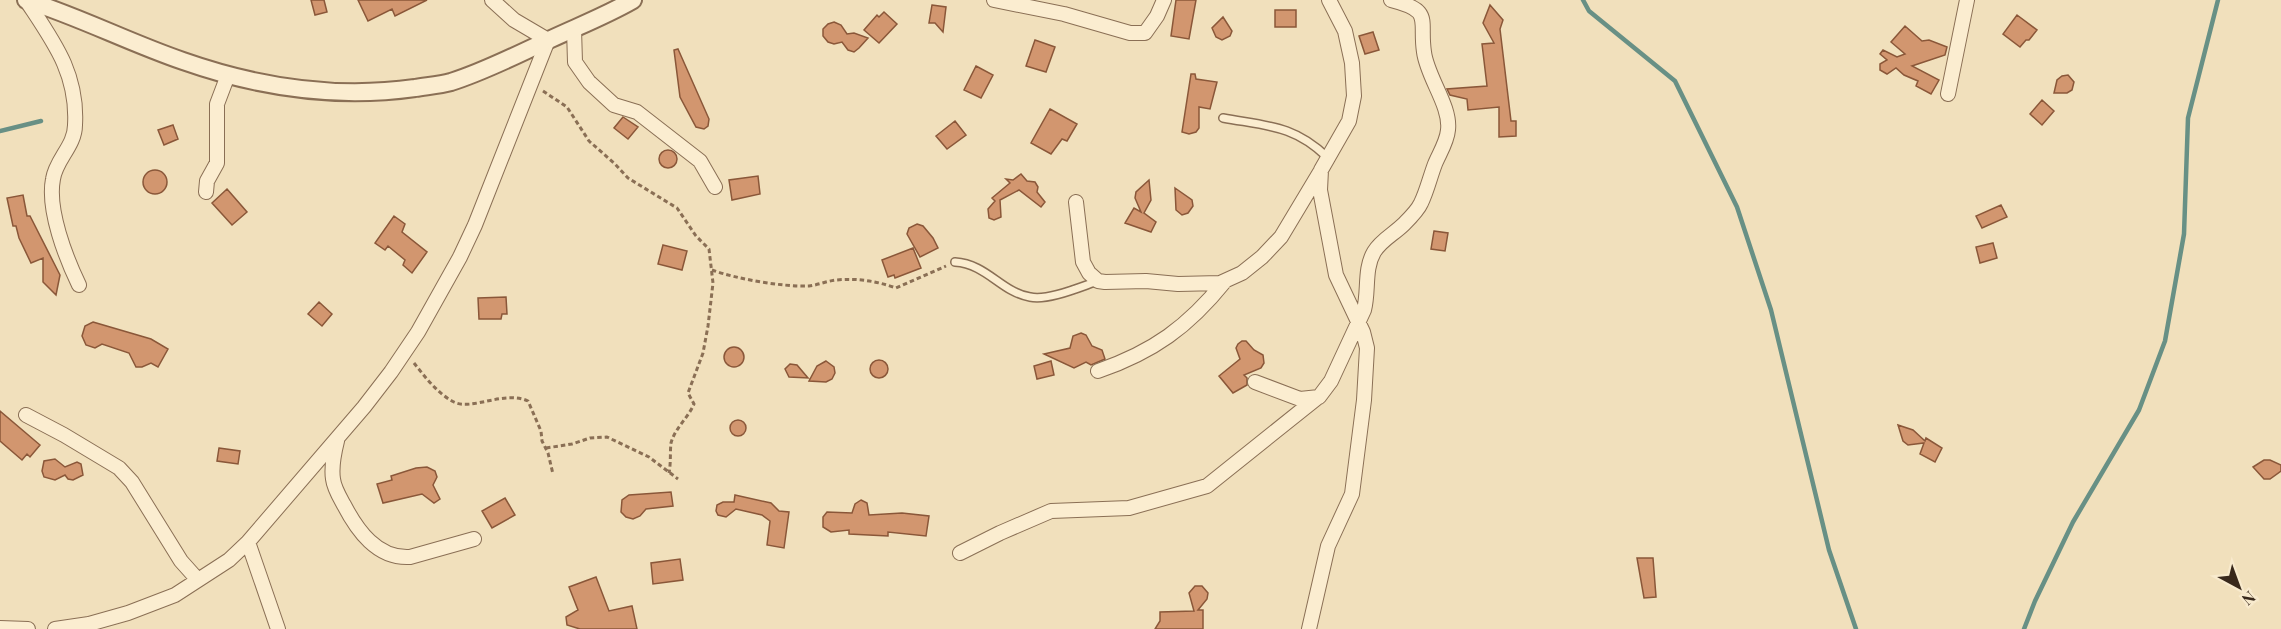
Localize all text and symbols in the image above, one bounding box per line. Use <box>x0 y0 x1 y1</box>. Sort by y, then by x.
north arrow <box>2209 557 2269 617</box>
text: N <box>2238 587 2260 611</box>

